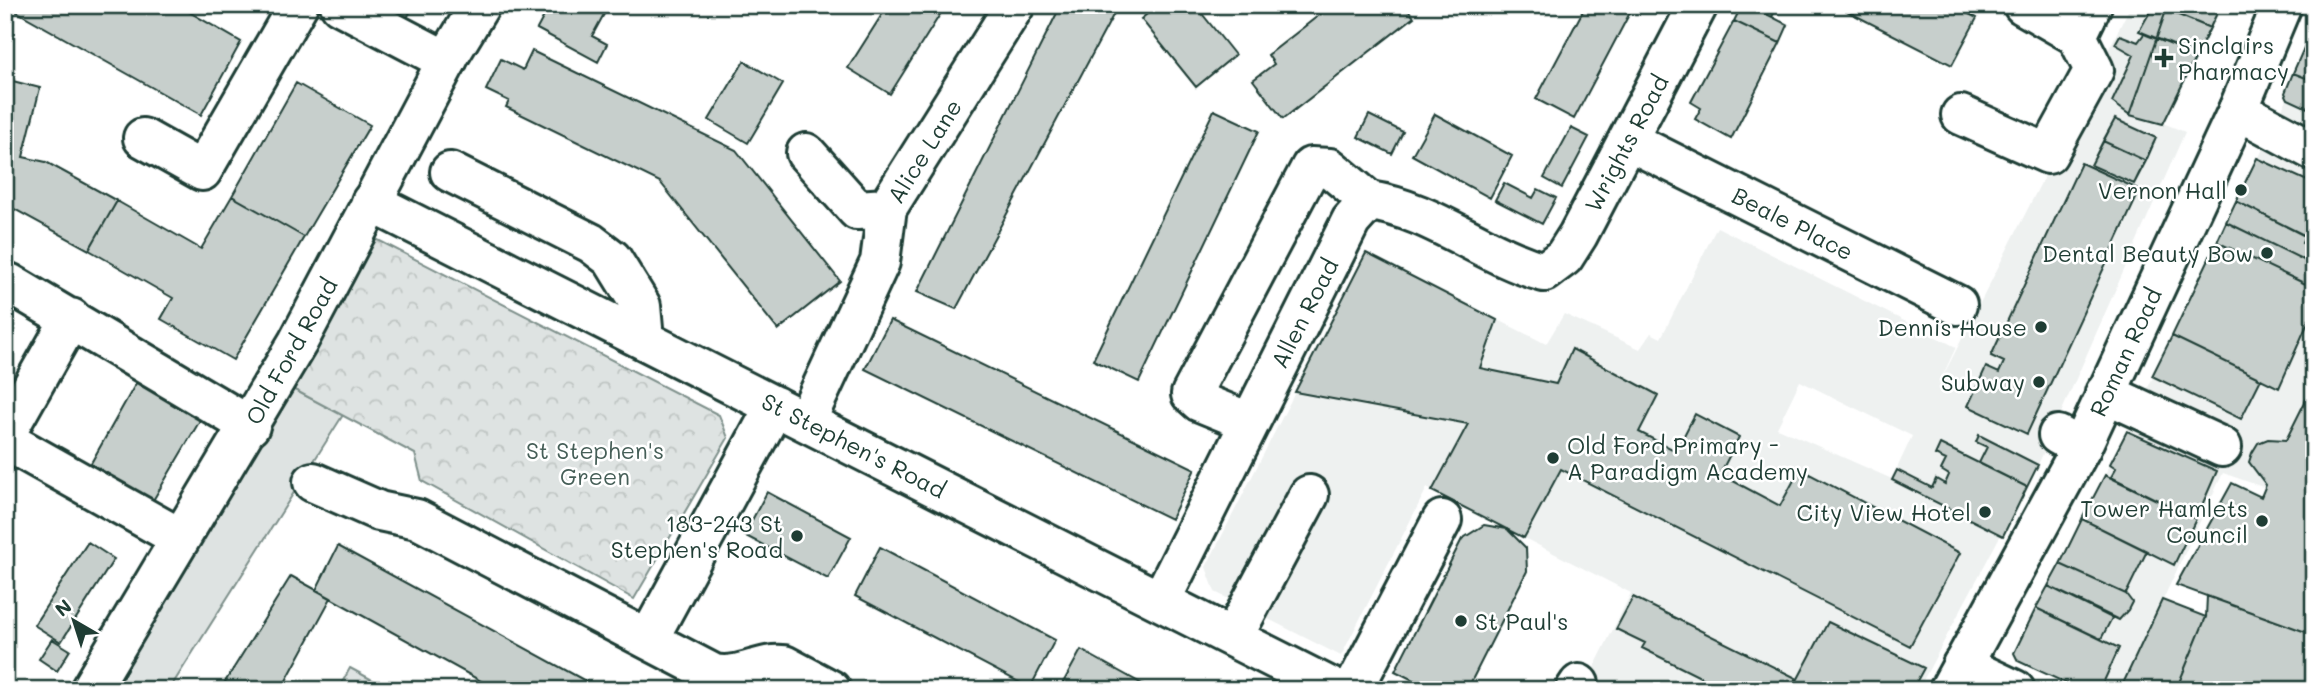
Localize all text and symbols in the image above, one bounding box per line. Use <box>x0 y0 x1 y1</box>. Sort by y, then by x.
place label: Sinclairs Pharmacy <box>2178 30 2289 86</box>
marker: Sinclairs Pharmacy <box>2156 50 2172 66</box>
street label: Wrights Road <box>1577 69 1675 217</box>
street label: Alice Lane <box>880 93 968 209</box>
place label: Vernon Hall <box>2098 175 2227 205</box>
street label: Beale Place <box>1727 180 1859 266</box>
marker: Vernon Hall <box>2233 182 2249 198</box>
place label: Dental Beauty Bow <box>2042 238 2253 268</box>
marker: Dental Beauty Bow <box>2259 245 2275 261</box>
street label: Allen Road <box>1264 253 1344 373</box>
street label: Old Ford Road <box>238 272 344 430</box>
street label: Roman Road <box>2082 283 2168 421</box>
place label: Dennis House <box>1878 312 2027 342</box>
marker: Dennis House <box>2033 319 2049 335</box>
place label: Subway <box>1941 367 2025 397</box>
marker: Subway <box>2031 374 2047 390</box>
street label: St Stephen's Road <box>757 386 951 504</box>
place label: Old Ford Primary - A Paradigm Academy <box>1567 430 1808 486</box>
park label: St Stephen's Green <box>526 435 664 491</box>
marker: Old Ford Primary - A Paradigm Academy <box>1545 450 1561 466</box>
place label: Tower Hamlets Council <box>2080 493 2248 549</box>
place label: City View Hotel <box>1797 497 1971 527</box>
marker: City View Hotel <box>1977 504 1993 520</box>
place label: 183-243 St Stephen's Road <box>611 508 783 564</box>
marker: Tower Hamlets Council <box>2254 513 2270 529</box>
marker: 183-243 St Stephen's Road <box>789 528 805 544</box>
north arrow <box>38 586 108 656</box>
text: N <box>50 593 76 622</box>
place label: St Paul's <box>1475 606 1568 636</box>
marker: St Paul's <box>1453 613 1469 629</box>

